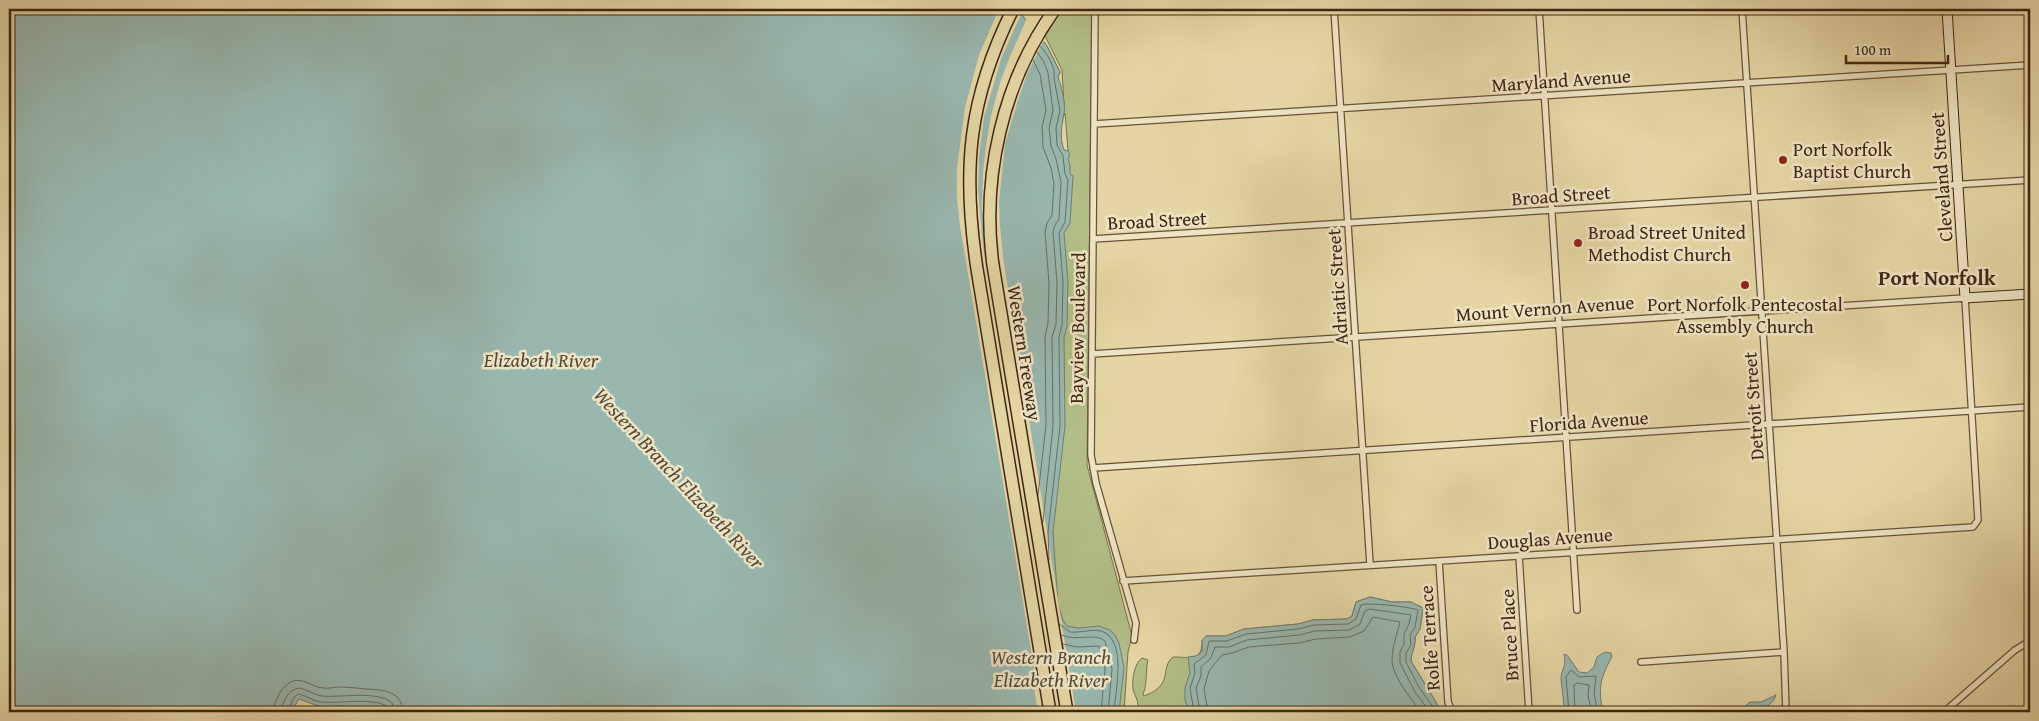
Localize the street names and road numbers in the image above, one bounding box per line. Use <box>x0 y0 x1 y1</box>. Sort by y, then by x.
street label: Maryland Avenue <box>1490 61 1632 99</box>
street label: Cleveland Street <box>1922 111 1959 243</box>
street label: Broad Street <box>1510 178 1612 212</box>
street label: Broad Street <box>1107 203 1208 237</box>
street label: Adriatic Street <box>1319 228 1355 346</box>
street label: Bayview Boulevard <box>1062 251 1092 404</box>
street label: Western Freeway <box>1000 283 1050 423</box>
street label: Mount Vernon Avenue <box>1455 288 1635 328</box>
street label: Detroit Street <box>1735 351 1771 461</box>
street label: Florida Avenue <box>1529 403 1649 439</box>
street label: Douglas Avenue <box>1486 520 1614 556</box>
street label: Rolfe Terrace <box>1411 584 1447 692</box>
street label: Bruce Place <box>1493 588 1525 682</box>

